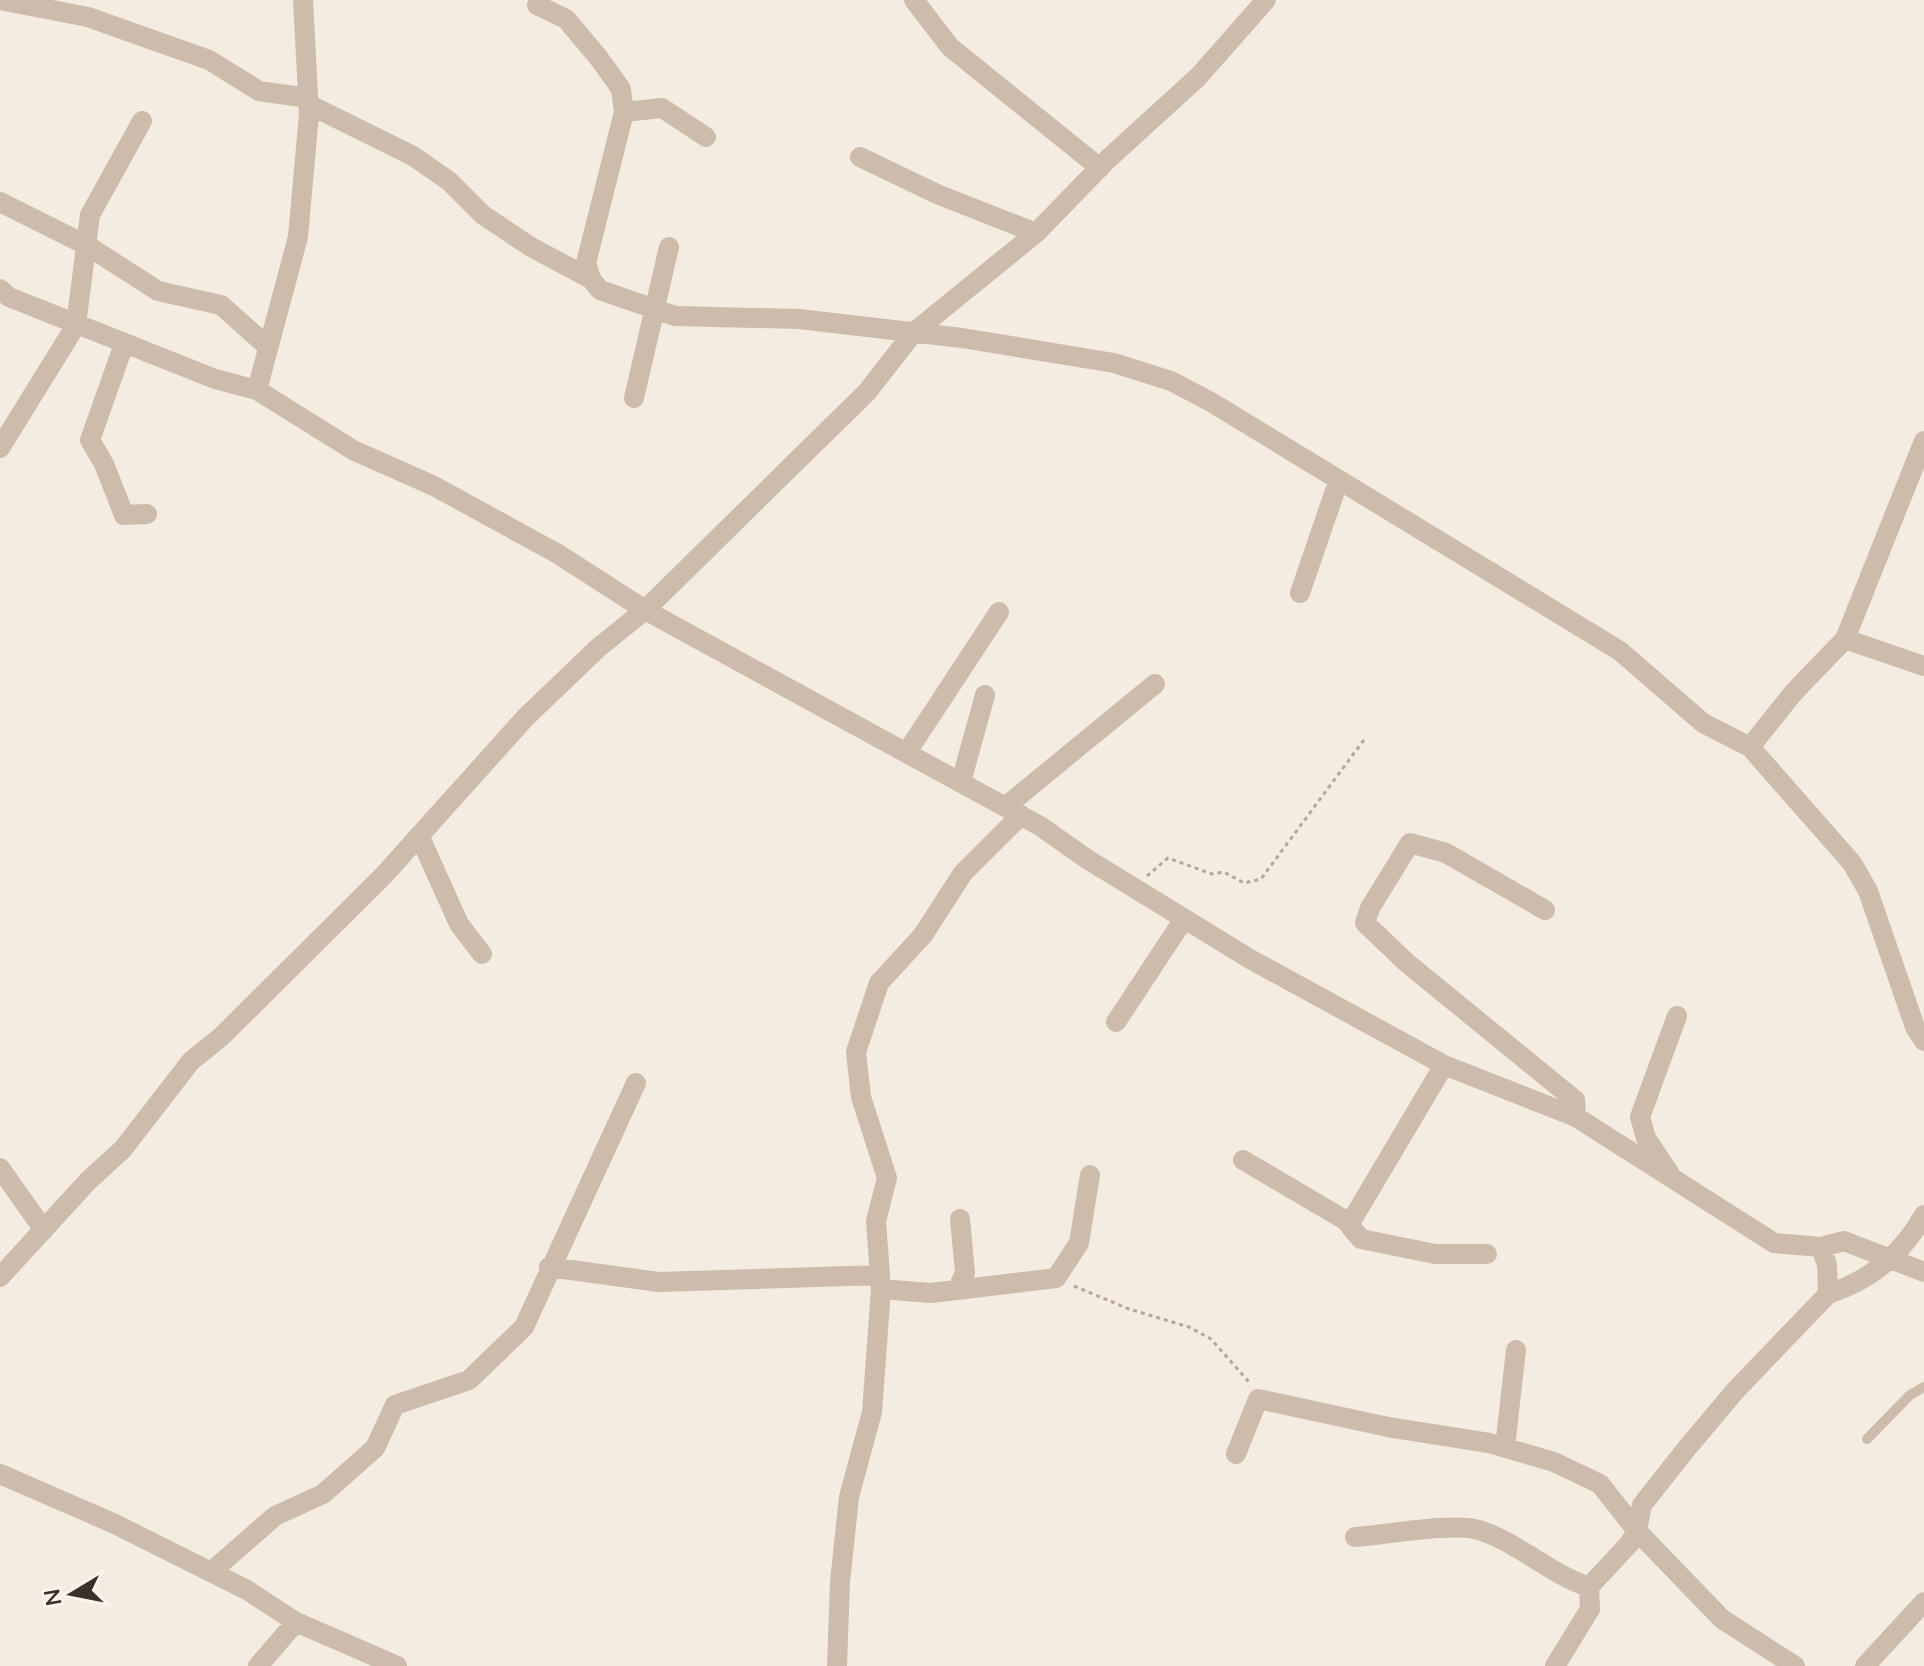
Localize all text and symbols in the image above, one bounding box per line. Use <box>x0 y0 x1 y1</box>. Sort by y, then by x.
north arrow <box>32 1554 112 1634</box>
text: N <box>37 1587 68 1608</box>

